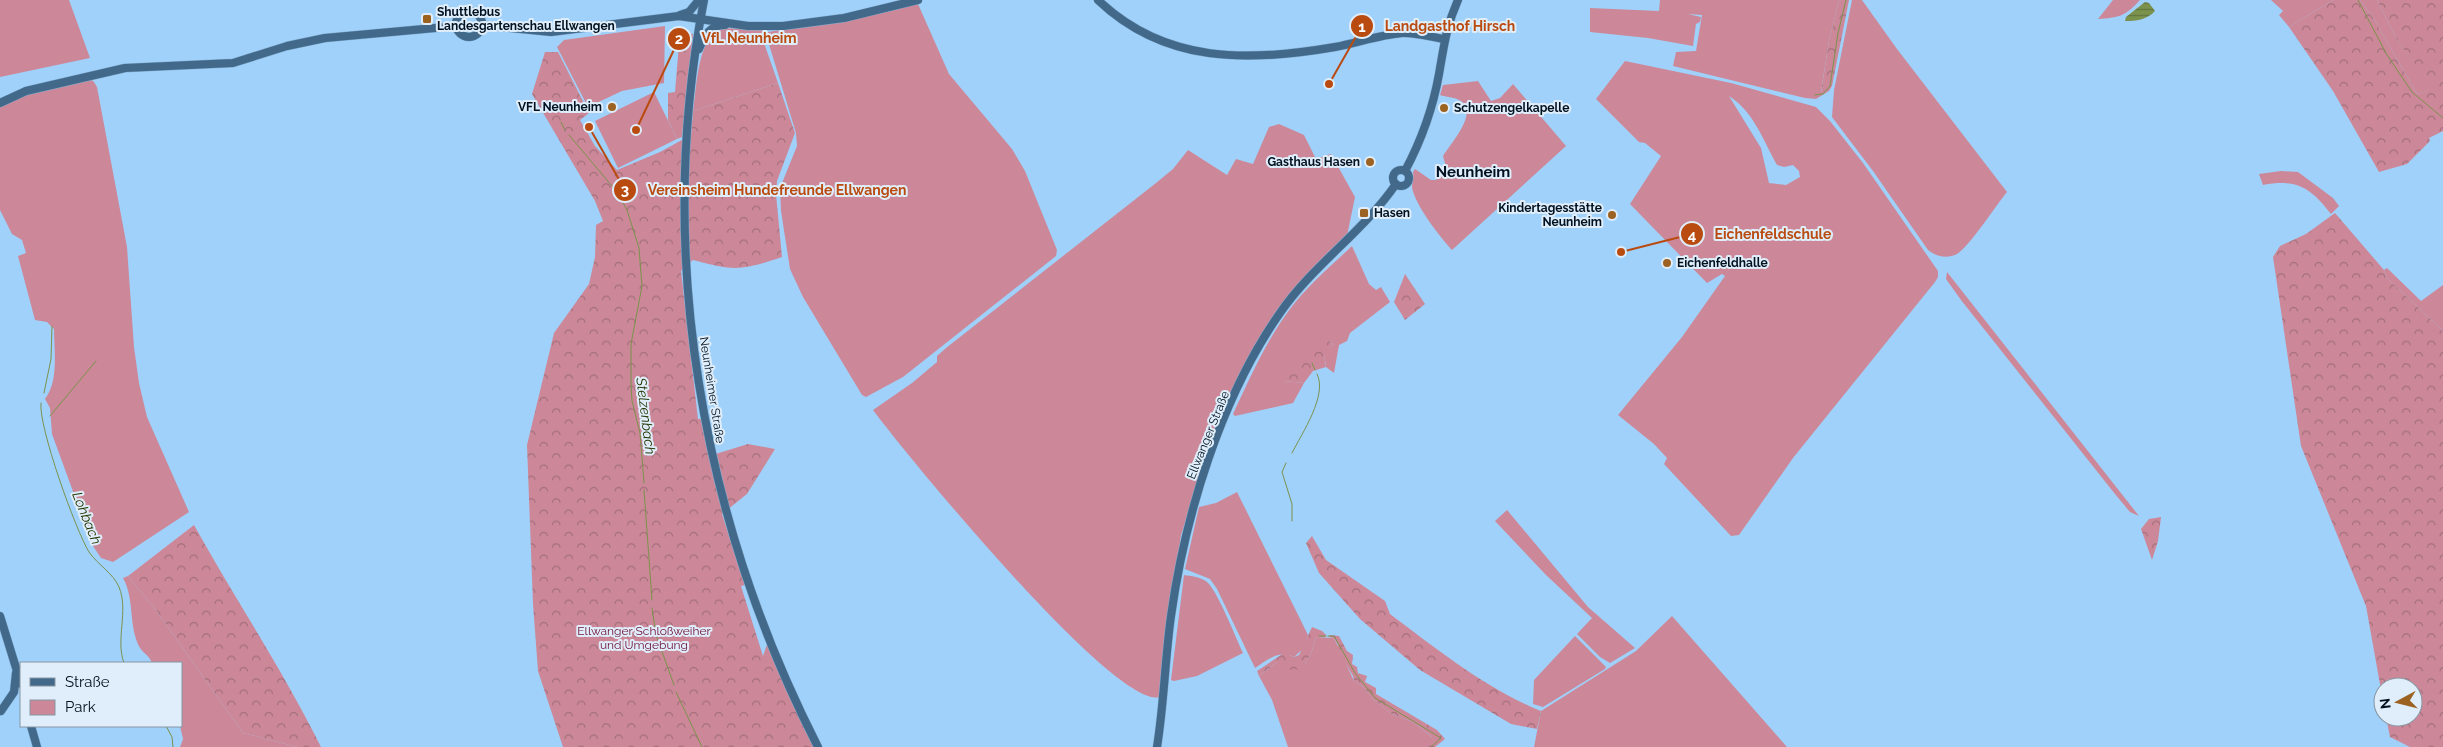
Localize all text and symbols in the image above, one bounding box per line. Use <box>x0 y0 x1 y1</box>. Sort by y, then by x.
place label: Shuttlebus Landesgartenschau Ellwangen <box>437 5 615 33</box>
callout: Landgasthof Hirsch <box>1349 12 1525 41</box>
marker: Shuttlebus Landesgartenschau Ellwangen <box>421 13 433 25</box>
text: 1 <box>1358 18 1366 36</box>
text: Landgasthof Hirsch <box>1385 18 1515 34</box>
callout: VfL Neunheim <box>666 24 806 53</box>
text: 2 <box>675 30 683 48</box>
text: VfL Neunheim <box>702 30 796 46</box>
place label: VFL Neunheim <box>518 100 602 114</box>
marker: VFL Neunheim <box>606 101 618 113</box>
place label: Schutzengelkapelle <box>1454 101 1569 115</box>
marker: Schutzengelkapelle <box>1438 102 1450 114</box>
place label: Gasthaus Hasen <box>1267 155 1360 169</box>
marker: Gasthaus Hasen <box>1364 156 1376 168</box>
district label: Neunheim <box>1436 163 1510 181</box>
callout: Vereinsheim Hundefreunde Ellwangen <box>613 175 917 204</box>
text: 3 <box>621 181 629 199</box>
text: Vereinsheim Hundefreunde Ellwangen <box>648 182 906 198</box>
place label: Kindertagesstätte Neunheim <box>1498 201 1602 229</box>
place label: Hasen <box>1374 206 1410 220</box>
marker: Hasen <box>1358 207 1370 219</box>
marker: Kindertagesstätte Neunheim <box>1606 209 1618 221</box>
callout: Eichenfeldschule <box>1679 220 1841 249</box>
text: 4 <box>1688 226 1697 244</box>
text: Eichenfeldschule <box>1715 226 1832 242</box>
place label: Eichenfeldhalle <box>1677 256 1768 270</box>
marker: Eichenfeldhalle <box>1661 257 1673 269</box>
street label: Neunheimer Straße <box>697 336 727 444</box>
water label: Stelzenbach <box>633 376 659 455</box>
street label: Ellwanger Straße <box>1184 389 1232 481</box>
water label: Lohbach <box>69 489 105 547</box>
park label: Ellwanger Schloßweiher und Umgebung <box>577 624 711 652</box>
legend <box>20 662 182 727</box>
text: Straße <box>65 673 110 691</box>
north arrow <box>2373 677 2423 727</box>
text: N <box>2377 697 2394 710</box>
text: Park <box>65 698 96 716</box>

